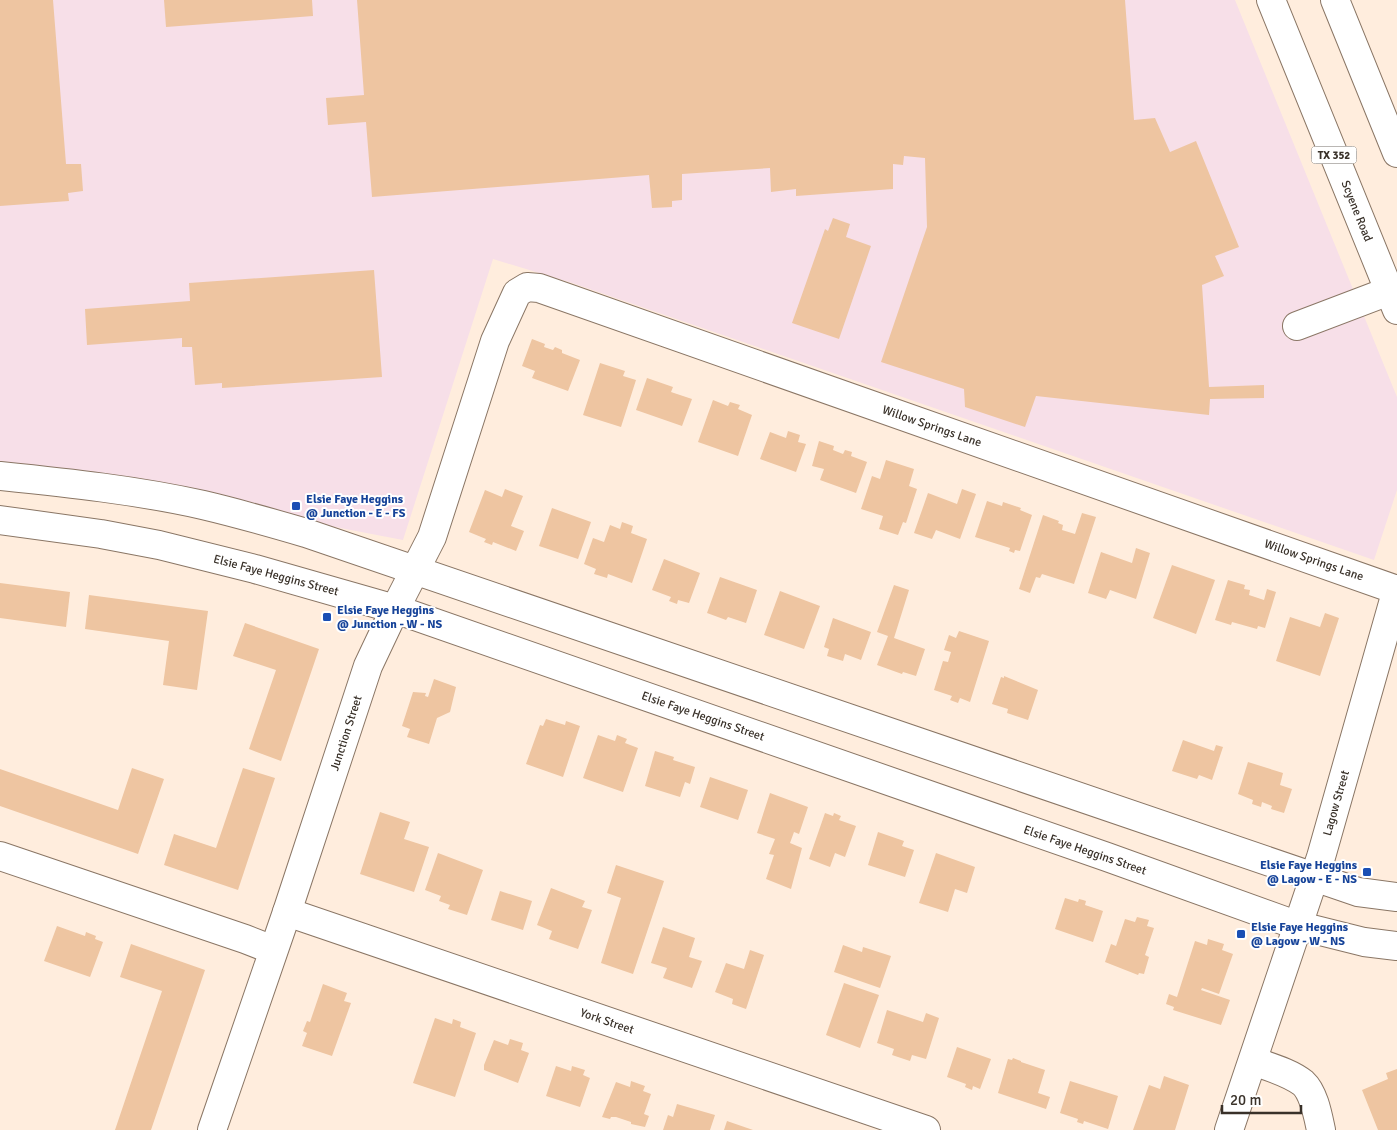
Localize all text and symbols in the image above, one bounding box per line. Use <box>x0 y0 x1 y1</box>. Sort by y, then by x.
road number: TX 352 <box>1312 146 1356 164</box>
street label: Scyene Road <box>1337 178 1376 244</box>
street label: Willow Springs Lane <box>880 402 984 451</box>
place label: Elsie Faye Heggins @ Junction - E - FS <box>306 492 406 521</box>
marker: Elsie Faye Heggins @ Junction - E - FS <box>290 500 302 512</box>
street label: Willow Springs Lane <box>1262 536 1366 585</box>
street label: Elsie Faye Heggins Street <box>212 552 340 599</box>
place label: Elsie Faye Heggins @ Junction - W - NS <box>337 603 443 632</box>
marker: Elsie Faye Heggins @ Junction - W - NS <box>321 611 333 623</box>
street label: Elsie Faye Heggins Street <box>639 688 766 745</box>
street label: Junction Street <box>327 694 366 773</box>
street label: Lagow Street <box>1320 769 1353 838</box>
street label: Elsie Faye Heggins Street <box>1021 822 1148 879</box>
place label: Elsie Faye Heggins @ Lagow - E - NS <box>1260 858 1358 887</box>
marker: Elsie Faye Heggins @ Lagow - E - NS <box>1361 866 1373 878</box>
place label: Elsie Faye Heggins @ Lagow - W - NS <box>1251 920 1349 949</box>
marker: Elsie Faye Heggins @ Lagow - W - NS <box>1235 928 1247 940</box>
street label: York Street <box>578 1005 636 1038</box>
scale bar <box>1222 1082 1301 1114</box>
text: 20 m <box>1230 1091 1261 1109</box>

